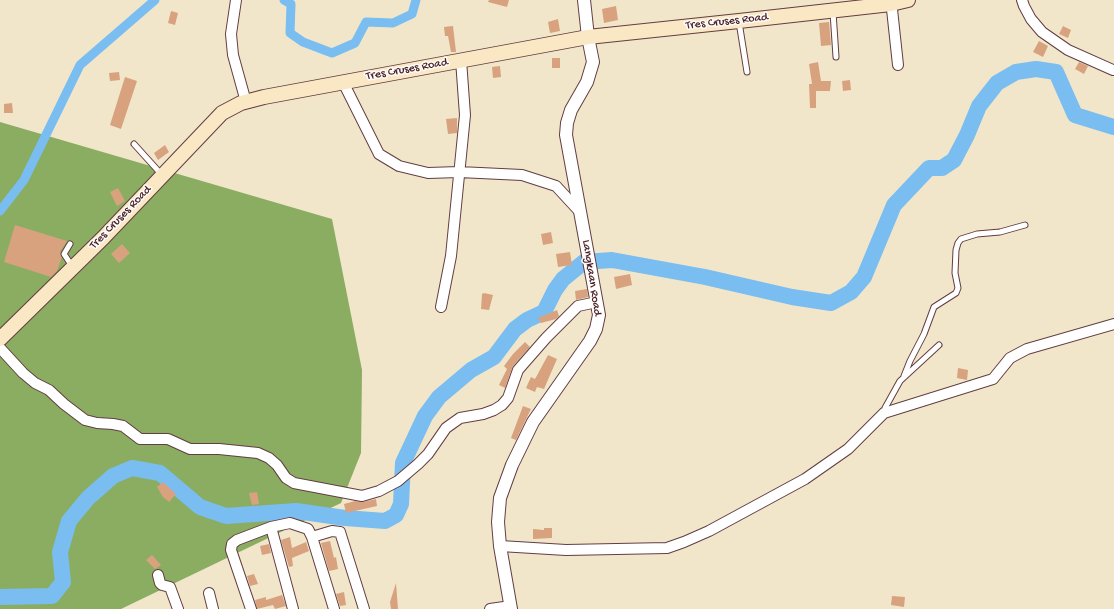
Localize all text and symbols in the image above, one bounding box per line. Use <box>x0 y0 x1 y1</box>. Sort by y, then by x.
street label: Tres Cruses Road <box>685 11 769 33</box>
street label: Tres Cruses Road <box>365 56 449 84</box>
street label: Tres Cruses Road <box>87 183 155 253</box>
street label: Langkaan Road <box>578 239 604 317</box>

